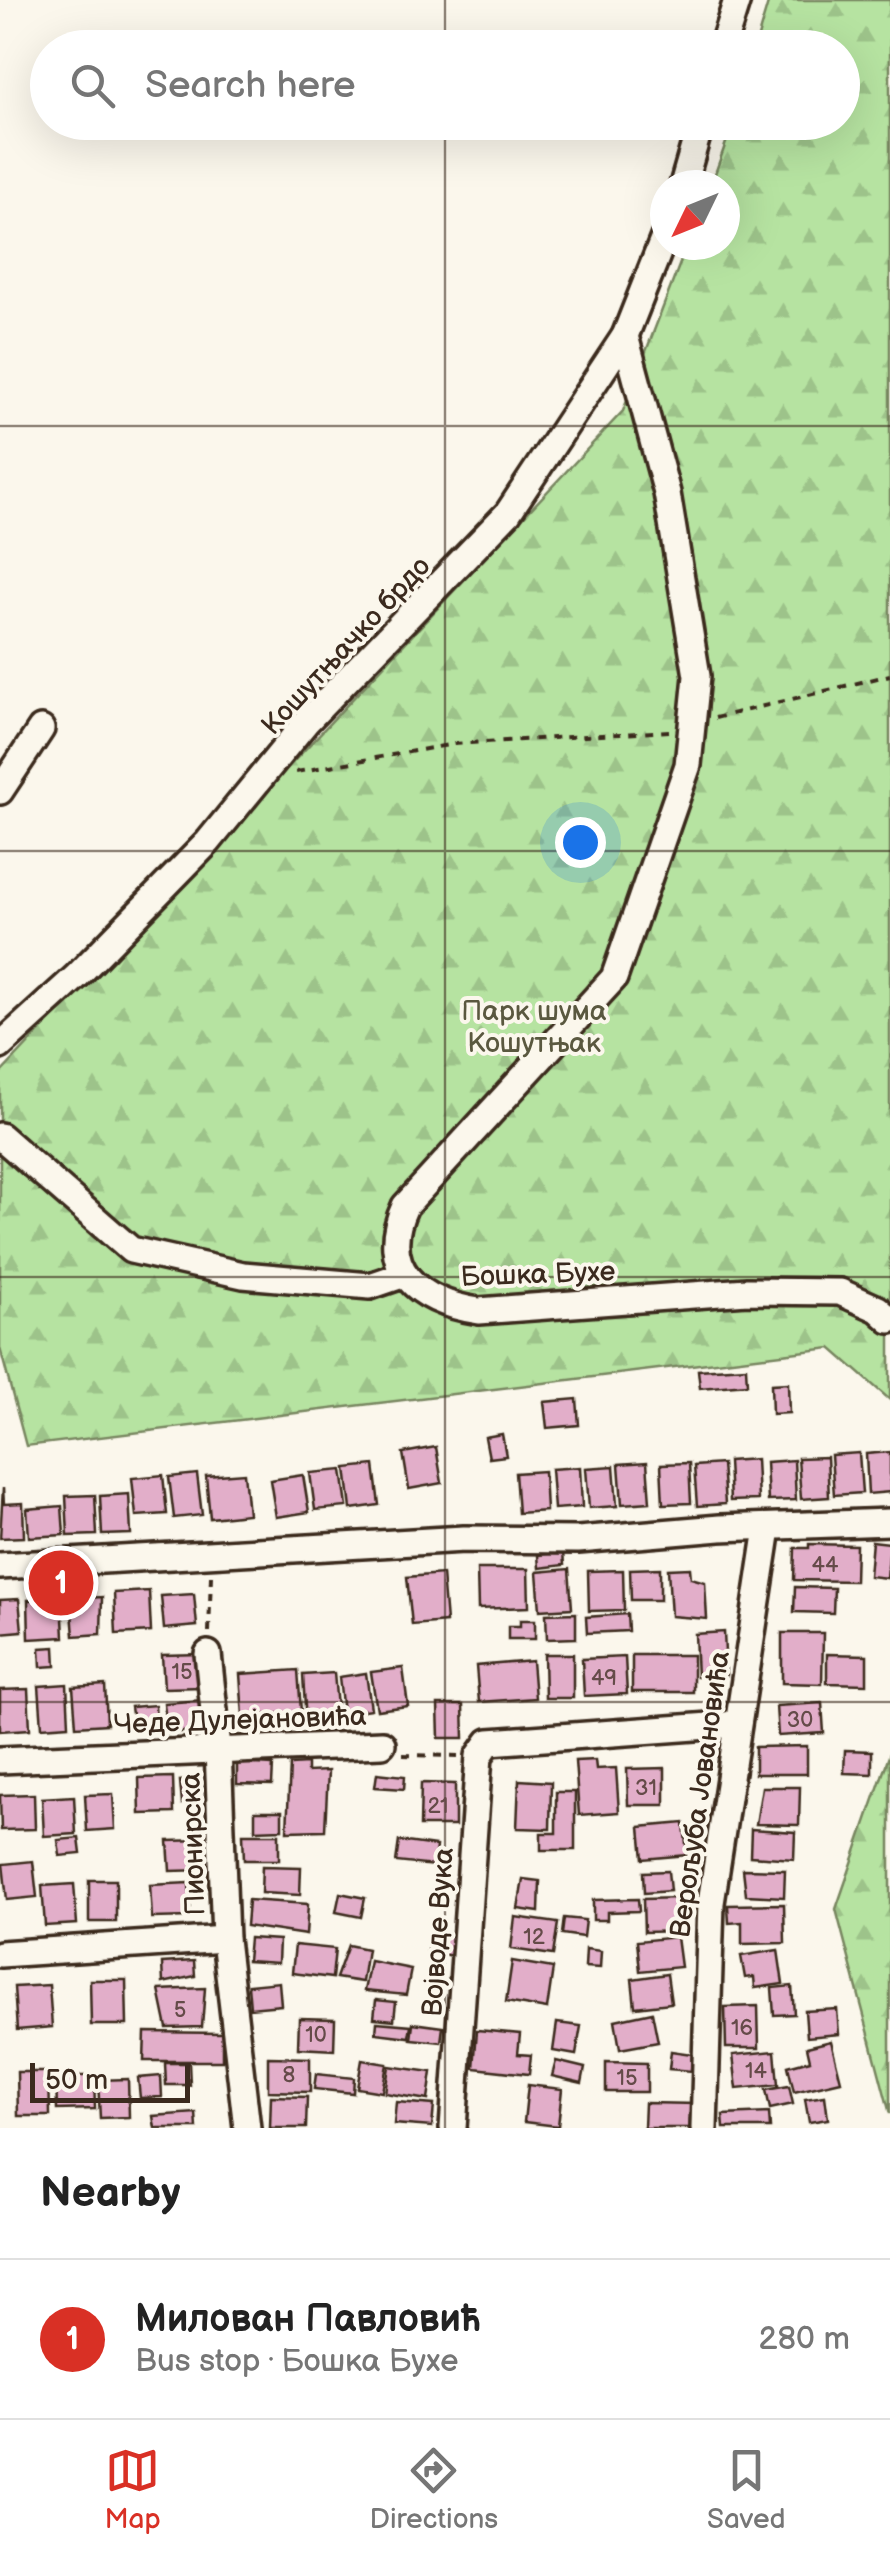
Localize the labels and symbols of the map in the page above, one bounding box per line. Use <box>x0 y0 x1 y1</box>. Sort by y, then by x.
north arrow <box>650 170 740 260</box>
street label: Кошутњачко брдо <box>255 550 437 742</box>
your location <box>555 817 606 868</box>
park label: Парк шума Кошутњак <box>461 995 607 1060</box>
street label: Бошка Бухе <box>460 1255 616 1294</box>
pin: 1 <box>28 1546 94 1620</box>
house number: 44 <box>812 1552 839 1579</box>
street label: Верољуба Јовановића <box>664 1648 737 1940</box>
house number: 15 <box>171 1659 193 1686</box>
house number: 49 <box>591 1665 617 1692</box>
street label: Чеде Дулејановића <box>113 1700 367 1741</box>
house number: 30 <box>787 1707 813 1734</box>
street label: Пионирска <box>174 1771 212 1916</box>
house number: 31 <box>635 1775 657 1802</box>
house number: 21 <box>427 1793 449 1820</box>
street label: Војводе Вука <box>416 1846 461 2018</box>
house number: 12 <box>523 1924 545 1951</box>
house number: 5 <box>174 1997 186 2024</box>
house number: 16 <box>731 2015 753 2042</box>
house number: 10 <box>305 2022 327 2049</box>
scale bar <box>30 2058 190 2102</box>
house number: 14 <box>745 2058 768 2085</box>
house number: 8 <box>283 2062 295 2089</box>
house number: 15 <box>616 2065 638 2092</box>

